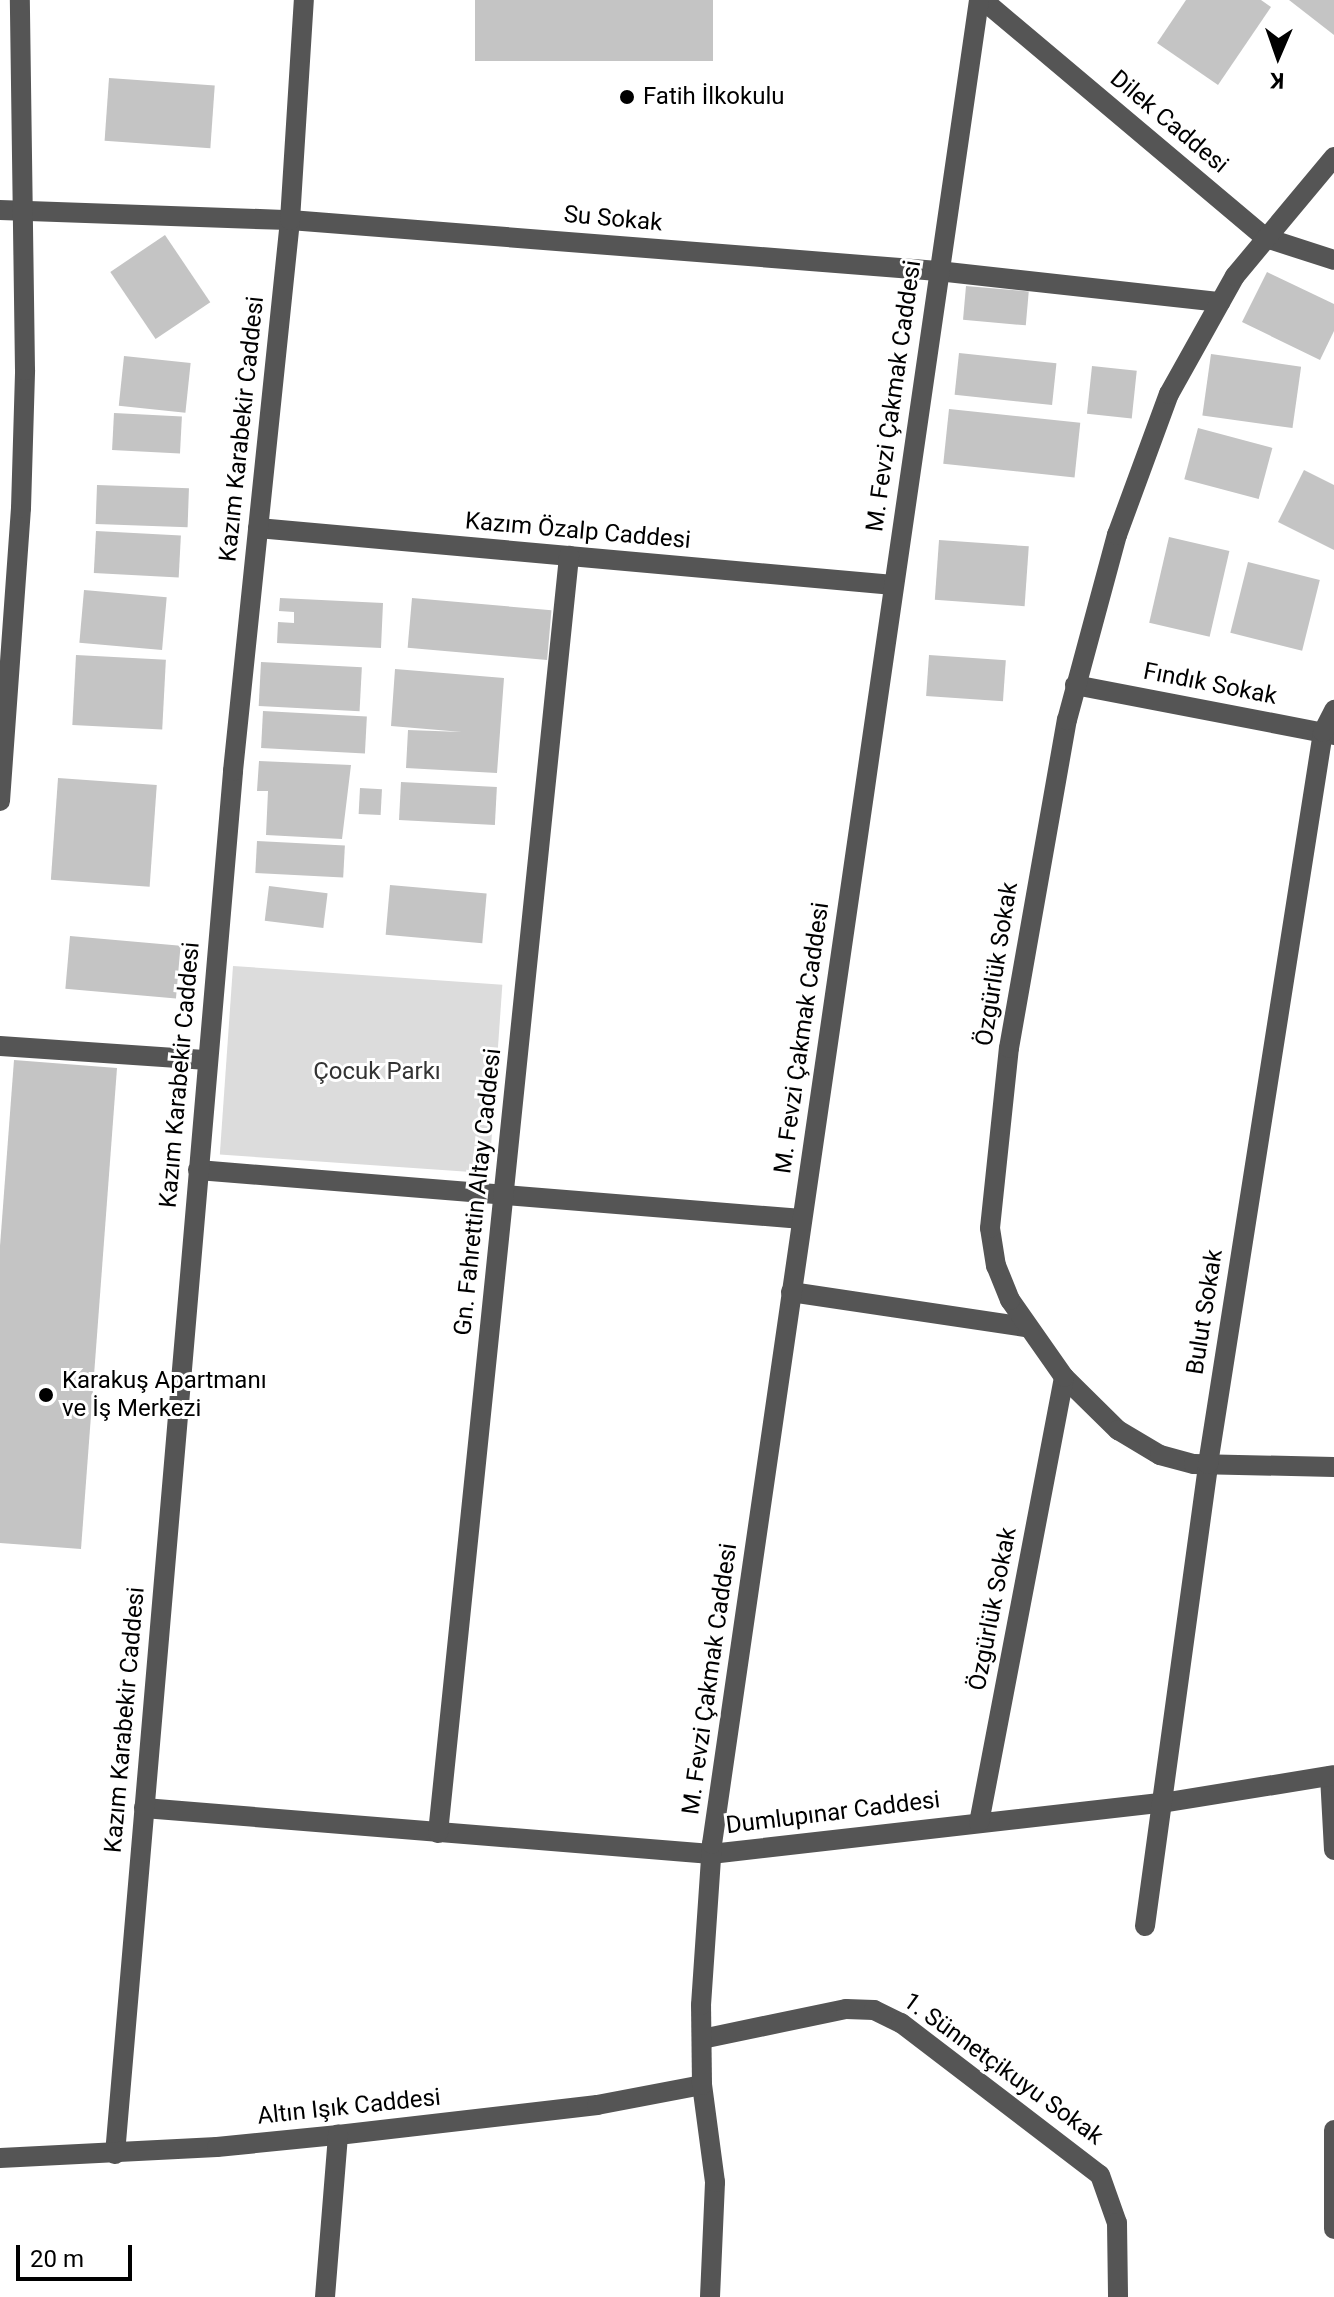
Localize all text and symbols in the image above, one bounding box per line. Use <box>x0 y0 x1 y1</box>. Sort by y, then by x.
north arrow <box>1238 16 1318 96</box>
street label: Dilek Caddesi <box>1104 64 1234 180</box>
text: K <box>1270 68 1285 93</box>
place label: Fatih İlkokulu <box>643 83 784 111</box>
marker: Fatih İlkokulu <box>618 88 636 106</box>
street label: Su Sokak <box>563 200 663 238</box>
street label: M. Fevzi Çakmak Caddesi <box>861 258 927 534</box>
street label: Kazım Karabekir Caddesi <box>214 295 270 563</box>
street label: Kazım Özalp Caddesi <box>464 507 692 555</box>
street label: Fındık Sokak <box>1141 657 1279 711</box>
street label: Özgürlük Sokak <box>970 880 1024 1048</box>
street label: M. Fevzi Çakmak Caddesi <box>769 900 835 1176</box>
street label: Kazım Karabekir Caddesi <box>154 941 206 1209</box>
street label: Gn. Fahrettin Altay Caddesi <box>449 1047 507 1337</box>
park label: Çocuk Parkı <box>313 1058 441 1086</box>
street label: Bulut Sokak <box>1181 1247 1229 1377</box>
place label: Karakuş Apartmanı ve İş Merkezi <box>62 1367 267 1423</box>
marker: Karakuş Apartmanı ve İş Merkezi <box>37 1386 55 1404</box>
street label: Özgürlük Sokak <box>963 1525 1023 1693</box>
street label: M. Fevzi Çakmak Caddesi <box>677 1541 743 1817</box>
street label: Kazım Karabekir Caddesi <box>99 1586 151 1854</box>
street label: Dumlupınar Caddesi <box>724 1786 942 1840</box>
street label: 1. Sünnetçikuyu Sokak <box>897 1987 1109 2151</box>
street label: Altın Işık Caddesi <box>256 2083 442 2131</box>
scale bar <box>20 2229 136 2279</box>
text: 20 m <box>30 2245 84 2273</box>

